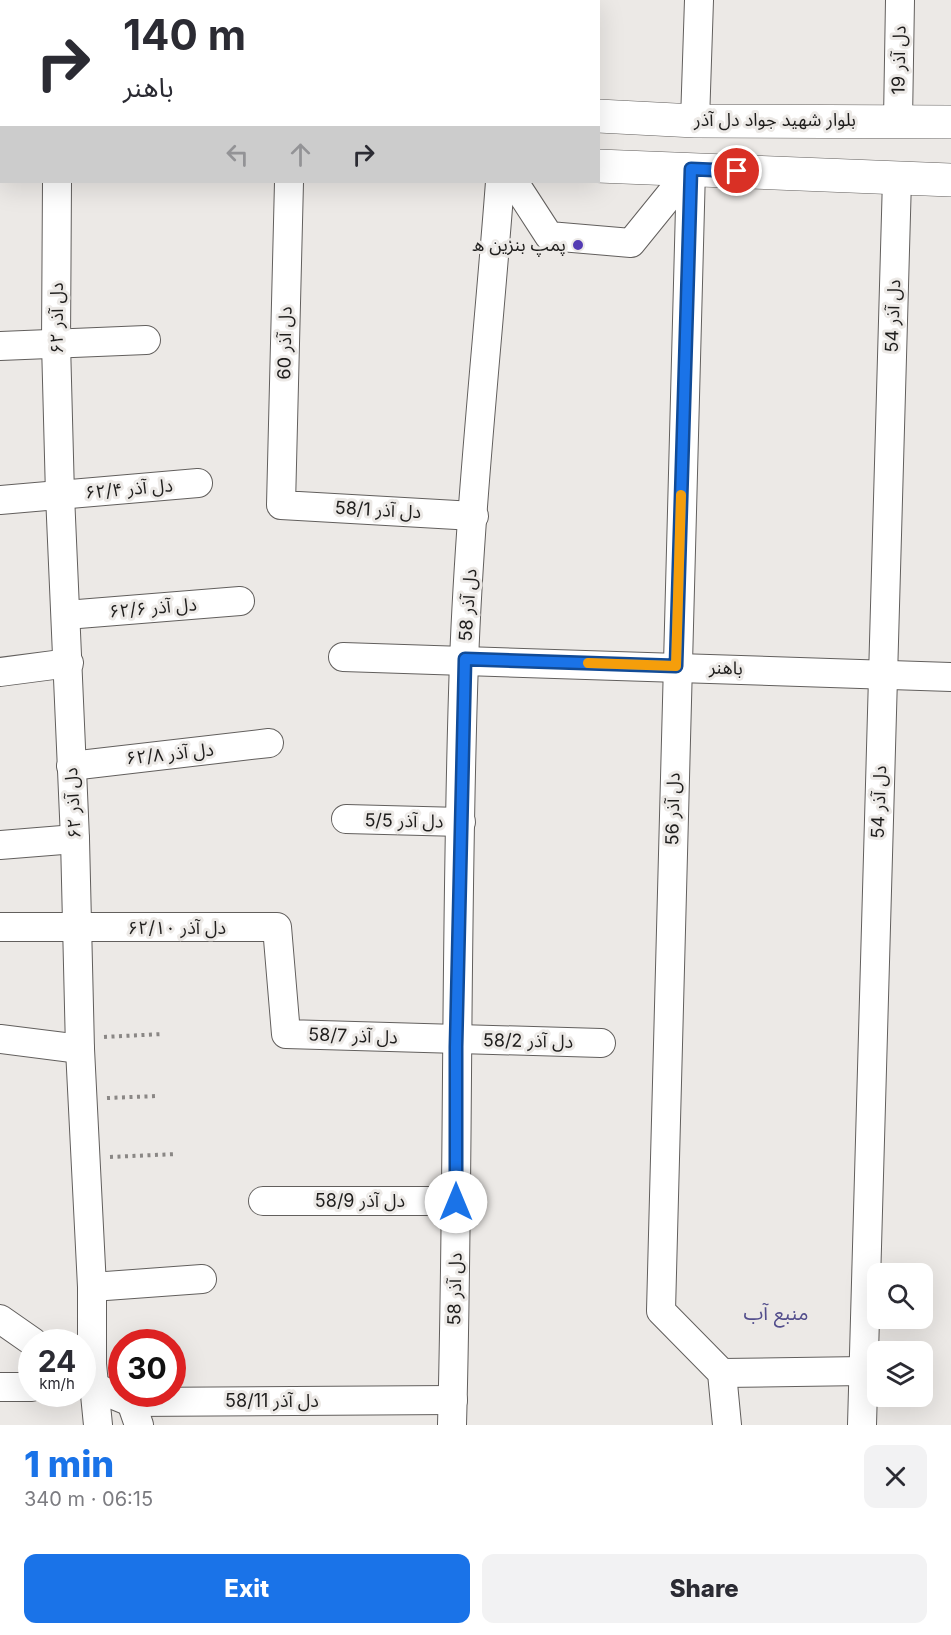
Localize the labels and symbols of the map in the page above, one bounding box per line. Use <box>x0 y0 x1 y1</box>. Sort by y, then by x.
street label: دل آذر 19 <box>887 25 911 95</box>
street label: بلوار شهید جواد دل آذر <box>693 109 856 131</box>
pin <box>711 145 762 196</box>
place label: پمپ بنزین ه <box>472 234 566 257</box>
marker: پمپ بنزین ه <box>571 238 585 252</box>
street label: دل آذر 54 <box>881 279 905 353</box>
street label: دل آذر ۶۲ <box>46 282 68 354</box>
street label: دل آذر 60 <box>273 306 297 380</box>
street label: دل آذر ۶۲/۴ <box>84 474 174 504</box>
street label: دل آذر 58/1 <box>334 497 422 523</box>
street label: دل آذر 58 <box>454 568 482 642</box>
street label: دل آذر ۶۲/۶ <box>108 593 198 623</box>
street label: باهنر <box>708 656 743 680</box>
street label: دل آذر ۶۲/۸ <box>125 738 215 770</box>
street label: دل آذر 54 <box>867 765 891 839</box>
street label: دل آذر ۶۲ <box>60 767 86 839</box>
street label: دل آذر 56 <box>661 772 685 846</box>
street label: دل آذر 5/5 <box>364 809 444 833</box>
street label: دل آذر ۶۲/۱۰ <box>128 917 226 939</box>
street label: دل آذر 58/7 <box>308 1023 398 1049</box>
street label: دل آذر 58/2 <box>483 1029 573 1053</box>
position arrow <box>424 1170 488 1234</box>
street label: دل آذر 58/9 <box>315 1190 405 1212</box>
street label: دل آذر 58 <box>443 1252 467 1326</box>
district label: منبع آب <box>743 1301 809 1328</box>
speed limit sign: 30 <box>108 1329 186 1407</box>
street label: دل آذر 58/11 <box>225 1390 319 1412</box>

